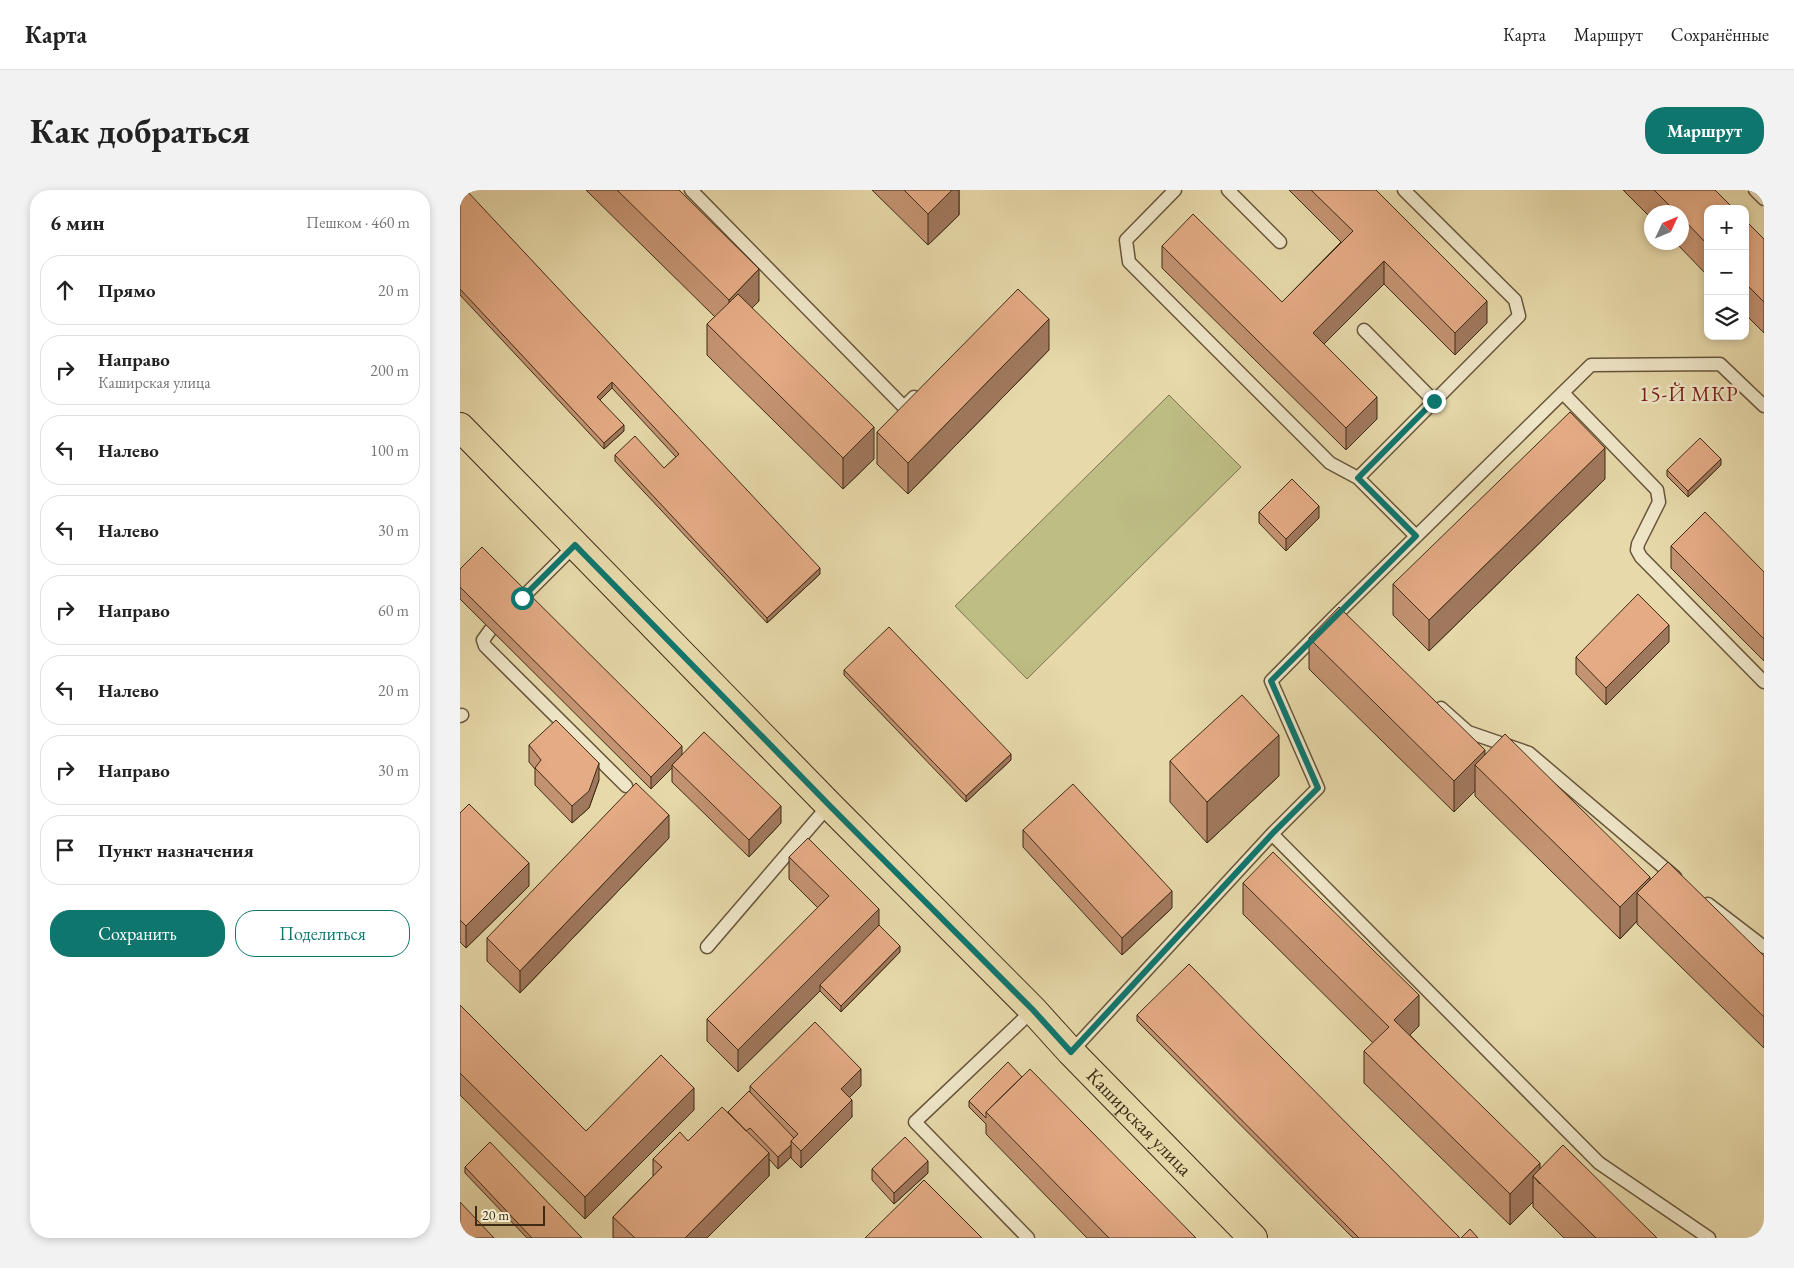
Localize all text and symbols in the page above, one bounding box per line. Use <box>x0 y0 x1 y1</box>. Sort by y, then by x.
text: Карта <box>25 19 87 50</box>
text: Карта <box>1503 23 1546 46</box>
text: Маршрут <box>1574 23 1643 46</box>
text: Сохранённые <box>1671 23 1769 46</box>
button: Маршрут <box>1645 107 1764 154</box>
text: Как добраться <box>30 108 250 153</box>
north arrow <box>1644 205 1689 250</box>
map controls <box>1704 205 1749 340</box>
button: + <box>1704 205 1749 250</box>
text: 6 мин <box>50 209 105 236</box>
text: Пешком · 460 m <box>306 212 410 233</box>
button: − <box>1704 250 1749 295</box>
icon: ahead <box>51 276 79 304</box>
text: Прямо <box>98 278 156 303</box>
text: 20 m <box>378 280 409 301</box>
button: layers <box>1704 295 1749 340</box>
text: Направо <box>98 347 170 372</box>
icon: right <box>51 356 79 384</box>
text: 200 m <box>370 360 409 381</box>
text: Каширская улица <box>98 372 211 393</box>
district label: 15-Й МКР <box>1639 380 1739 407</box>
route end <box>1423 390 1446 413</box>
icon: left <box>51 436 79 464</box>
text: Налево <box>98 438 159 463</box>
text: 100 m <box>370 440 409 461</box>
icon: left <box>51 516 79 544</box>
text: Налево <box>98 518 159 543</box>
text: 30 m <box>378 520 409 541</box>
route start <box>511 587 534 610</box>
icon: right <box>51 596 79 624</box>
text: Направо <box>98 598 170 623</box>
text: 60 m <box>378 600 409 621</box>
icon: left <box>51 676 79 704</box>
text: Налево <box>98 678 159 703</box>
text: 20 m <box>378 680 409 701</box>
icon: right <box>51 756 79 784</box>
text: Направо <box>98 758 170 783</box>
text: 30 m <box>378 760 409 781</box>
icon: arrive <box>51 836 79 864</box>
text: Пункт назначения <box>98 838 254 863</box>
button: Сохранить <box>50 910 225 957</box>
button: Поделиться <box>235 910 410 957</box>
street label: Каширская улица <box>1081 1063 1198 1181</box>
scale bar <box>475 1203 545 1226</box>
text: 20 m <box>482 1206 509 1224</box>

